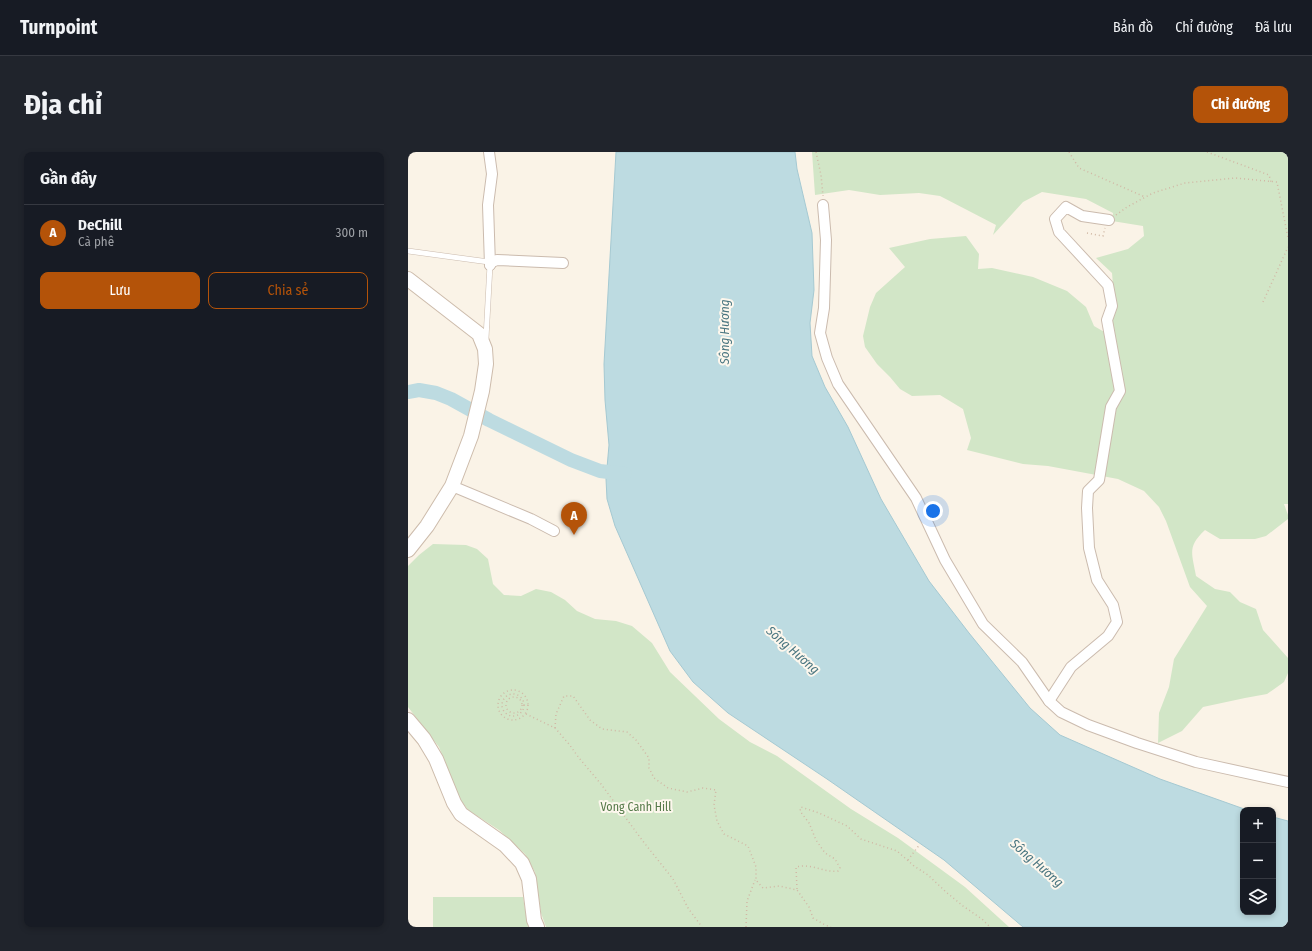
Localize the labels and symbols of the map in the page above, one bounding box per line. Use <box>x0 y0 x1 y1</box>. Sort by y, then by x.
water label: Sông Hương <box>717 299 732 366</box>
your location <box>923 501 943 521</box>
pin: A <box>561 502 587 535</box>
water label: Sông Hương <box>763 622 823 677</box>
park label: Vong Canh Hill <box>601 800 671 814</box>
water label: Sông Hương <box>1007 835 1067 890</box>

